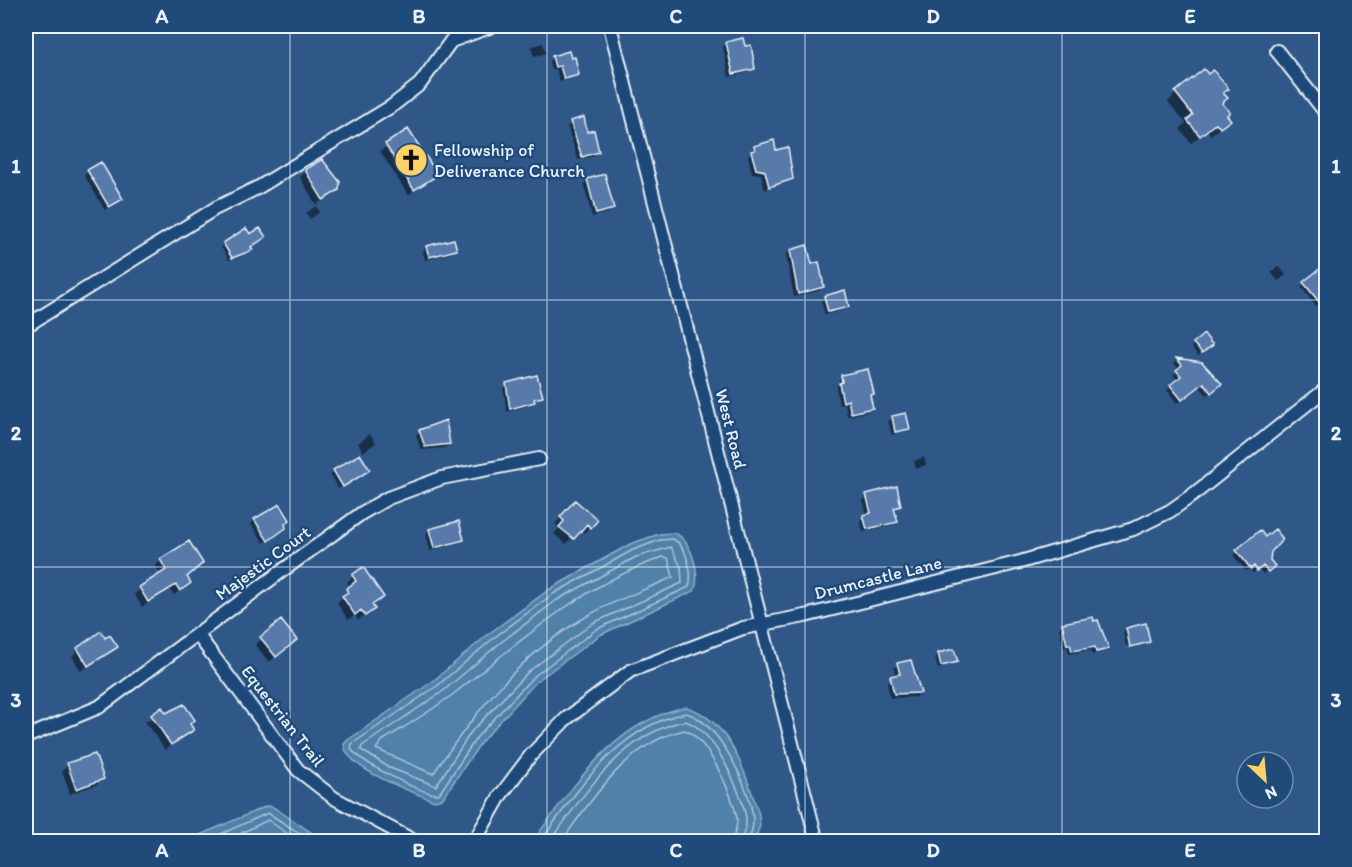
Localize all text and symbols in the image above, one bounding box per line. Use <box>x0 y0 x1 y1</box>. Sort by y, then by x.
text: A <box>155 4 169 28</box>
text: B <box>413 4 426 28</box>
text: C <box>670 4 683 28</box>
text: D <box>926 4 940 28</box>
text: E <box>1184 4 1196 28</box>
place label: Fellowship of Deliverance Church <box>434 139 585 182</box>
church icon: Fellowship of Deliverance Church <box>393 142 429 178</box>
text: 1 <box>11 154 21 178</box>
text: 1 <box>1331 154 1341 178</box>
street label: West Road <box>710 387 752 471</box>
text: 2 <box>11 421 22 445</box>
text: 2 <box>1331 421 1342 445</box>
street label: Majestic Court <box>211 521 315 605</box>
street label: Drumcastle Lane <box>812 552 944 604</box>
street label: Equestrian Trail <box>236 661 330 771</box>
text: 3 <box>11 688 22 712</box>
text: 3 <box>1331 688 1342 712</box>
north arrow <box>1235 750 1295 810</box>
text: N <box>1262 782 1280 804</box>
text: A <box>155 838 169 862</box>
text: B <box>413 838 426 862</box>
text: C <box>670 838 683 862</box>
text: D <box>926 838 940 862</box>
text: E <box>1184 838 1196 862</box>

